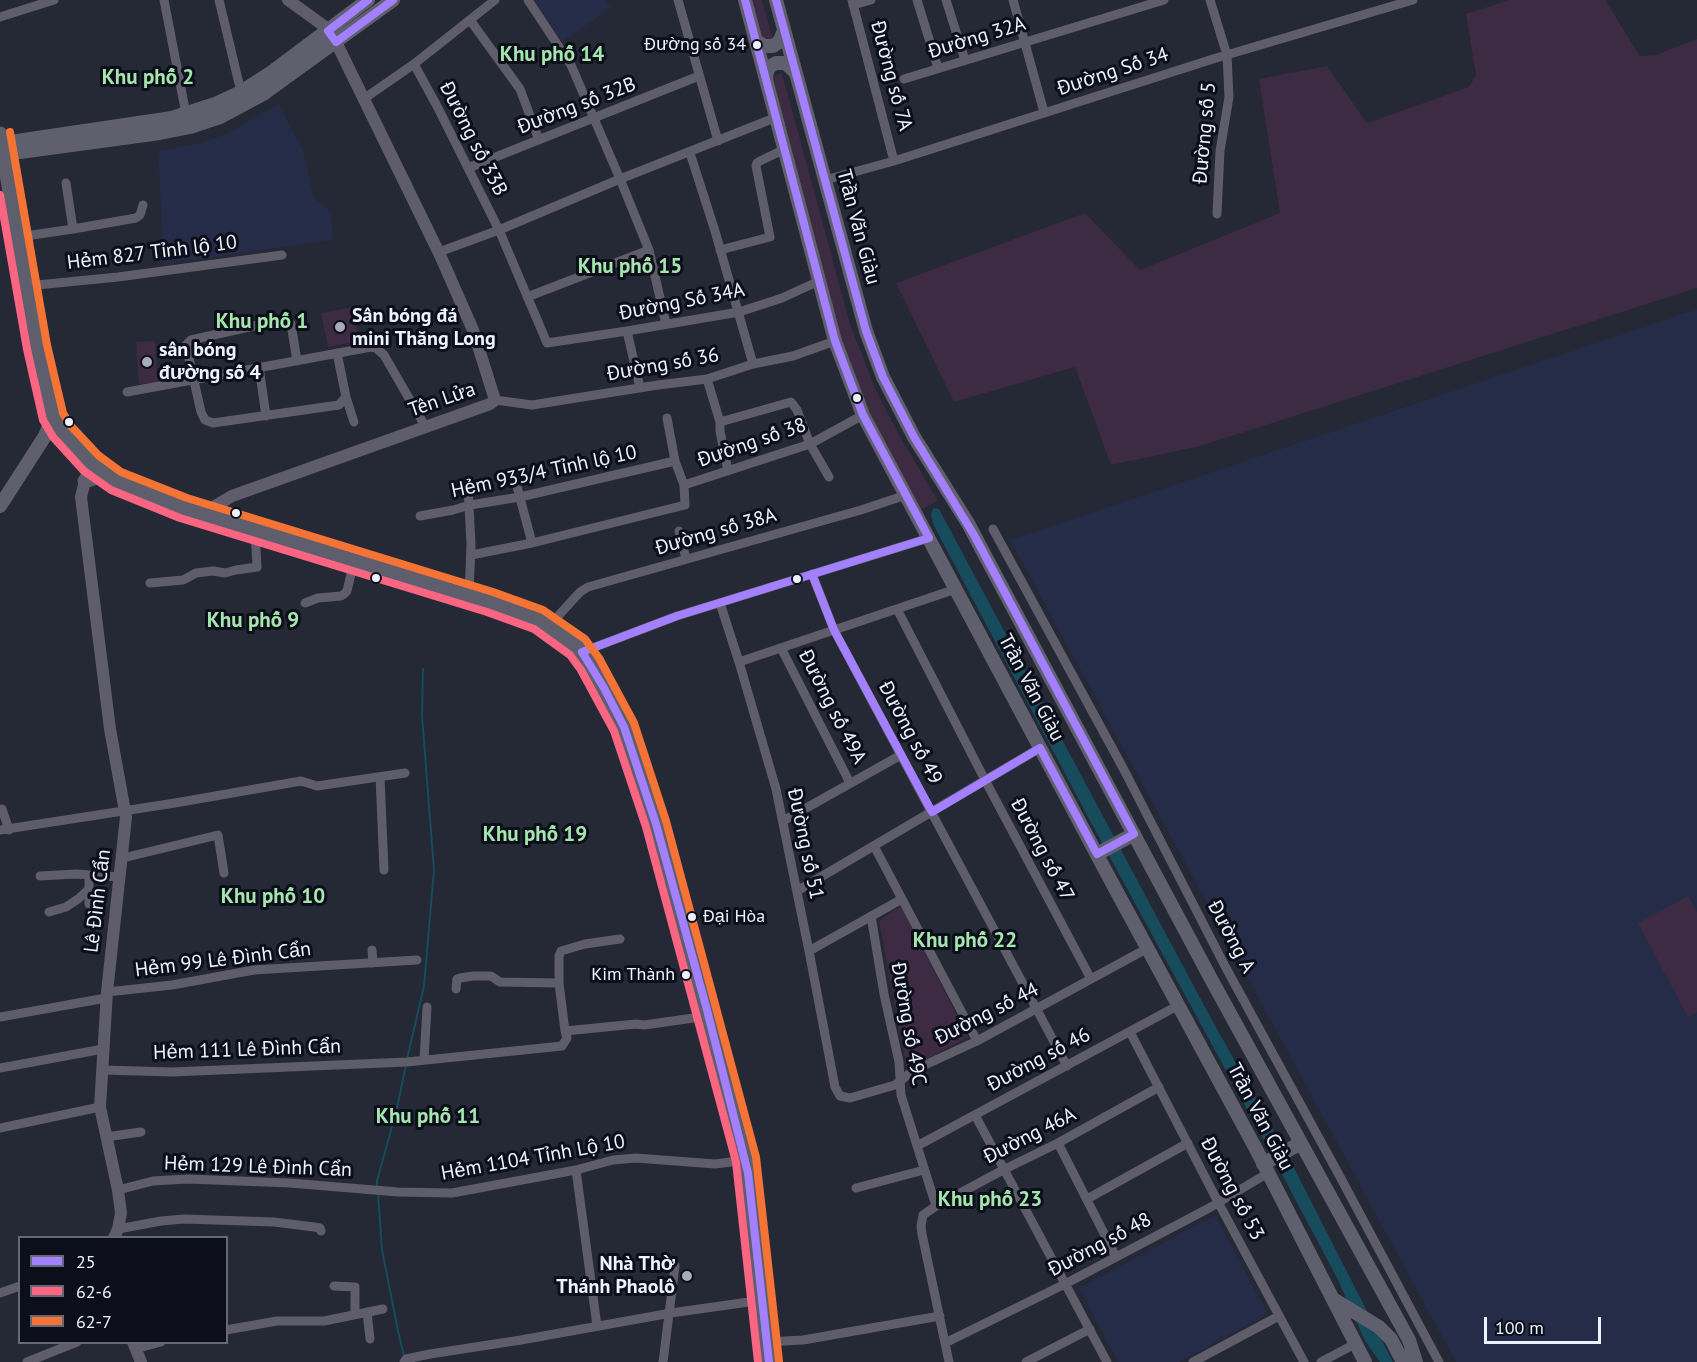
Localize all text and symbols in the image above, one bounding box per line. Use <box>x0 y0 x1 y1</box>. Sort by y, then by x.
street label: Đường 32A <box>926 12 1028 64</box>
street label: Đường số 7A <box>865 19 917 133</box>
place label: Đường số 34 <box>644 34 746 56</box>
marker: Đường số 34 <box>751 39 763 51</box>
district label: Khu phố 14 <box>500 42 604 68</box>
street label: Đường Số 34 <box>1055 43 1171 101</box>
district label: Khu phố 2 <box>102 65 194 91</box>
street label: Đường số 32B <box>515 72 639 140</box>
street label: Đường số 33B <box>434 78 512 200</box>
street label: Đường số 5 <box>1189 81 1221 185</box>
street label: Trần Văn Giàu <box>831 167 885 287</box>
street label: Hẻm 827 Tỉnh lộ 10 <box>66 231 238 275</box>
district label: Khu phố 15 <box>578 254 682 280</box>
street label: Đường Số 34A <box>617 278 747 326</box>
place label: Sân bóng đá mini Thăng Long <box>352 304 496 351</box>
district label: Khu phố 1 <box>216 309 308 335</box>
marker: Sân bóng đá mini Thăng Long <box>333 320 347 334</box>
place label: sân bóng đường số 4 <box>159 338 261 385</box>
street label: Đường số 36 <box>605 343 721 387</box>
marker: sân bóng đường số 4 <box>140 355 154 369</box>
street label: Tên Lửa <box>405 377 479 423</box>
unlabelled marker <box>851 392 863 404</box>
street label: Đường số 38 <box>695 413 809 473</box>
unlabelled marker <box>63 416 75 428</box>
street label: Hẻm 933/4 Tỉnh lộ 10 <box>449 441 639 503</box>
street label: Đường số 38A <box>653 503 779 561</box>
unlabelled marker <box>230 507 242 519</box>
unlabelled marker <box>370 572 382 584</box>
unlabelled marker <box>791 573 803 585</box>
district label: Khu phố 9 <box>207 608 299 634</box>
street label: Trần Văn Giàu <box>993 630 1069 746</box>
street label: Đường số 49A <box>793 646 871 768</box>
street label: Đường số 49 <box>873 677 947 789</box>
street label: Đường số 51 <box>782 786 828 902</box>
street label: Đường số 47 <box>1005 794 1079 906</box>
district label: Khu phố 19 <box>483 822 587 848</box>
street label: Lê Đình Cẩn <box>80 848 116 954</box>
district label: Khu phố 10 <box>221 884 325 910</box>
street label: Đường A <box>1202 897 1260 977</box>
place label: Đại Hòa <box>703 906 765 928</box>
marker: Đại Hòa <box>686 911 698 923</box>
district label: Khu phố 22 <box>913 928 1017 954</box>
street label: Hẻm 99 Lê Đình Cẩn <box>134 937 312 983</box>
street label: Đường số 49C <box>885 961 931 1087</box>
place label: Kim Thành <box>591 964 675 986</box>
marker: Kim Thành <box>680 969 692 981</box>
street label: Đường số 44 <box>931 978 1043 1050</box>
street label: Đường số 46 <box>983 1023 1095 1097</box>
street label: Hẻm 111 Lê Đình Cẩn <box>153 1035 341 1065</box>
street label: Trần Văn Giàu <box>1222 1059 1298 1175</box>
street label: Đường 46A <box>980 1103 1080 1169</box>
district label: Khu phố 11 <box>376 1104 480 1130</box>
street label: Hẻm 1104 Tỉnh Lộ 10 <box>439 1130 627 1186</box>
street label: Đường số 53 <box>1195 1133 1269 1245</box>
street label: Hẻm 129 Lê Đình Cẩn <box>164 1152 352 1182</box>
district label: Khu phố 23 <box>938 1187 1042 1213</box>
street label: Đường số 48 <box>1044 1208 1156 1282</box>
legend <box>18 1236 228 1344</box>
text: 25 <box>76 1250 96 1273</box>
place label: Nhà Thờ Thánh Phaolô <box>556 1252 675 1299</box>
marker: Nhà Thờ Thánh Phaolô <box>680 1269 694 1283</box>
text: 62-6 <box>76 1280 112 1303</box>
scale bar <box>1487 1305 1604 1343</box>
text: 62-7 <box>76 1310 112 1333</box>
text: 100 m <box>1495 1316 1544 1339</box>

